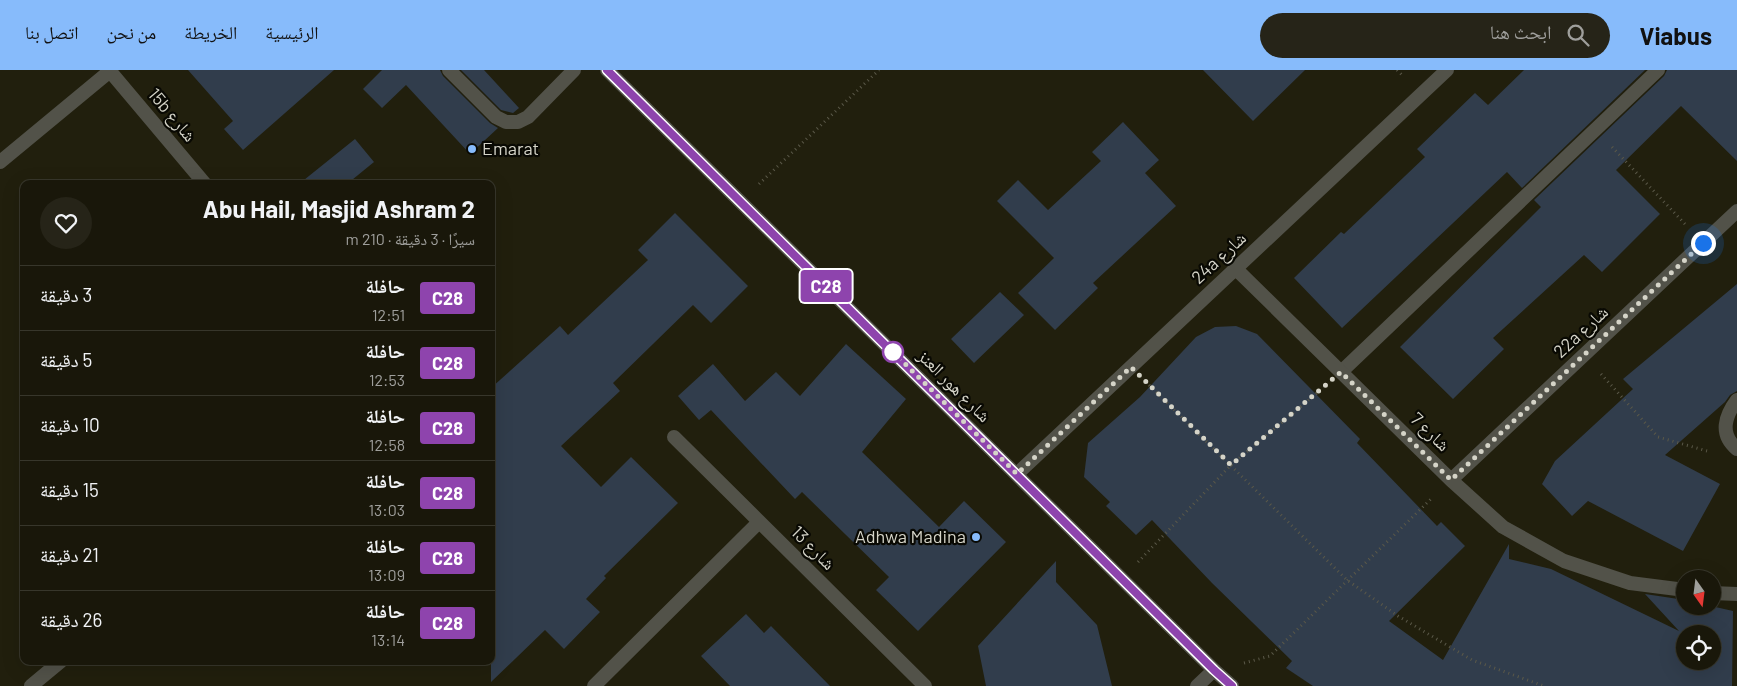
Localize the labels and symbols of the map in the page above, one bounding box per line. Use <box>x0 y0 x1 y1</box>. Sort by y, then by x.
street label: 15b شارع <box>143 83 202 146</box>
place label: Emarat <box>482 137 539 159</box>
marker: Emarat <box>466 143 478 155</box>
street label: 24a شارع <box>1186 227 1251 289</box>
your location <box>1691 231 1716 256</box>
line badge: C28 <box>797 270 855 302</box>
street label: 22a شارع <box>1549 301 1613 363</box>
unlabelled marker <box>882 341 904 363</box>
street label: شارع هور العنز <box>912 344 996 427</box>
street label: شارع 7 <box>1406 407 1455 456</box>
street label: شارع 13 <box>786 521 840 575</box>
place label: Adhwa Madina <box>855 525 966 547</box>
marker: Adhwa Madina <box>970 531 982 543</box>
north arrow <box>1676 570 1721 615</box>

